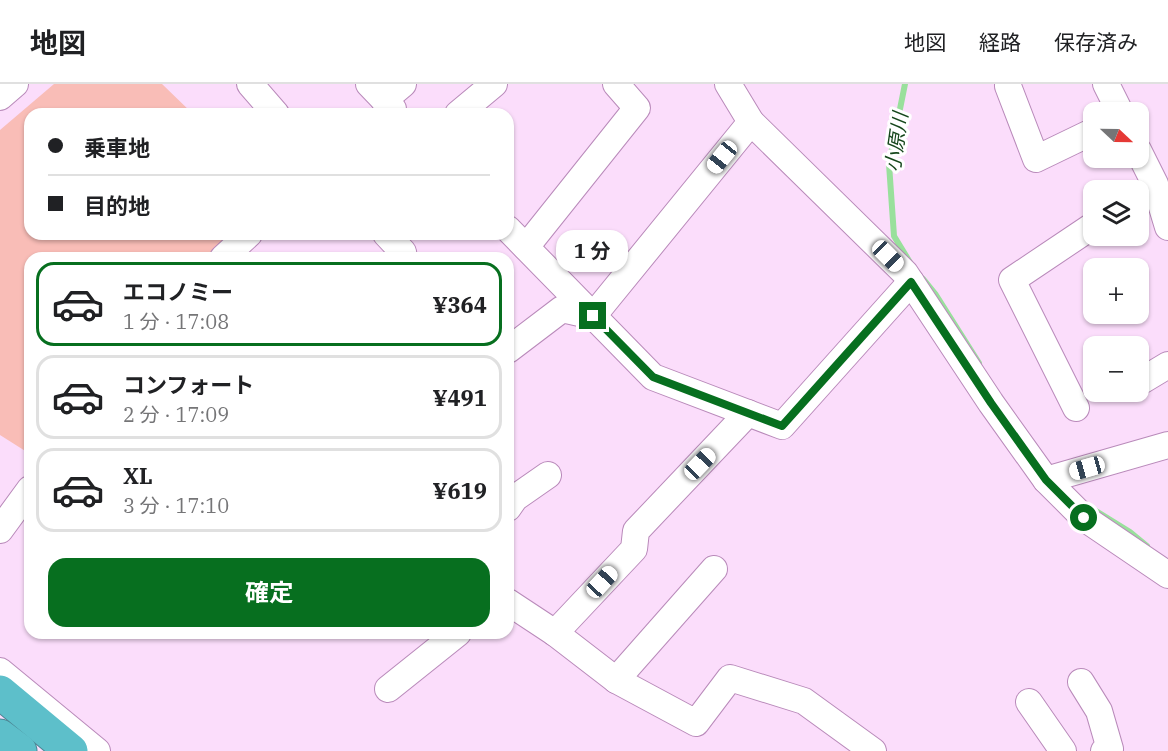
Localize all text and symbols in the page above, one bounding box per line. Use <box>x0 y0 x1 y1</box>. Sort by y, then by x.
text: 地図 <box>30 24 86 61</box>
text: 地図 <box>904 28 946 56</box>
text: 経路 <box>979 28 1021 56</box>
text: 保存済み <box>1054 28 1138 56</box>
north arrow <box>1083 102 1149 168</box>
map controls <box>1083 102 1149 402</box>
water label: 小原川 <box>878 108 914 174</box>
text: 乗車地 <box>84 133 150 162</box>
car <box>704 137 740 177</box>
button: layers <box>1083 180 1149 246</box>
text: 目的地 <box>84 191 150 220</box>
callout: 1 分 <box>557 229 629 271</box>
text: 1 分 <box>574 237 610 264</box>
car <box>869 237 907 275</box>
button: + <box>1083 258 1149 324</box>
icon: car <box>51 277 105 331</box>
text: エコノミー <box>123 277 233 306</box>
text: ¥364 <box>432 290 487 319</box>
route end <box>579 302 606 329</box>
text: 1 分 · 17:08 <box>123 308 229 335</box>
button: − <box>1083 336 1149 402</box>
icon: car <box>51 370 105 424</box>
text: コンフォート <box>123 370 254 399</box>
text: ¥491 <box>432 383 487 412</box>
text: 2 分 · 17:09 <box>123 401 229 428</box>
car <box>681 445 719 483</box>
car <box>1067 454 1107 482</box>
text: XL <box>123 461 153 490</box>
icon: car <box>51 463 105 517</box>
text: ¥619 <box>432 476 487 505</box>
text: 3 分 · 17:10 <box>123 492 229 519</box>
route start <box>1070 504 1097 531</box>
button: 確定 <box>48 558 490 627</box>
car <box>583 563 621 601</box>

